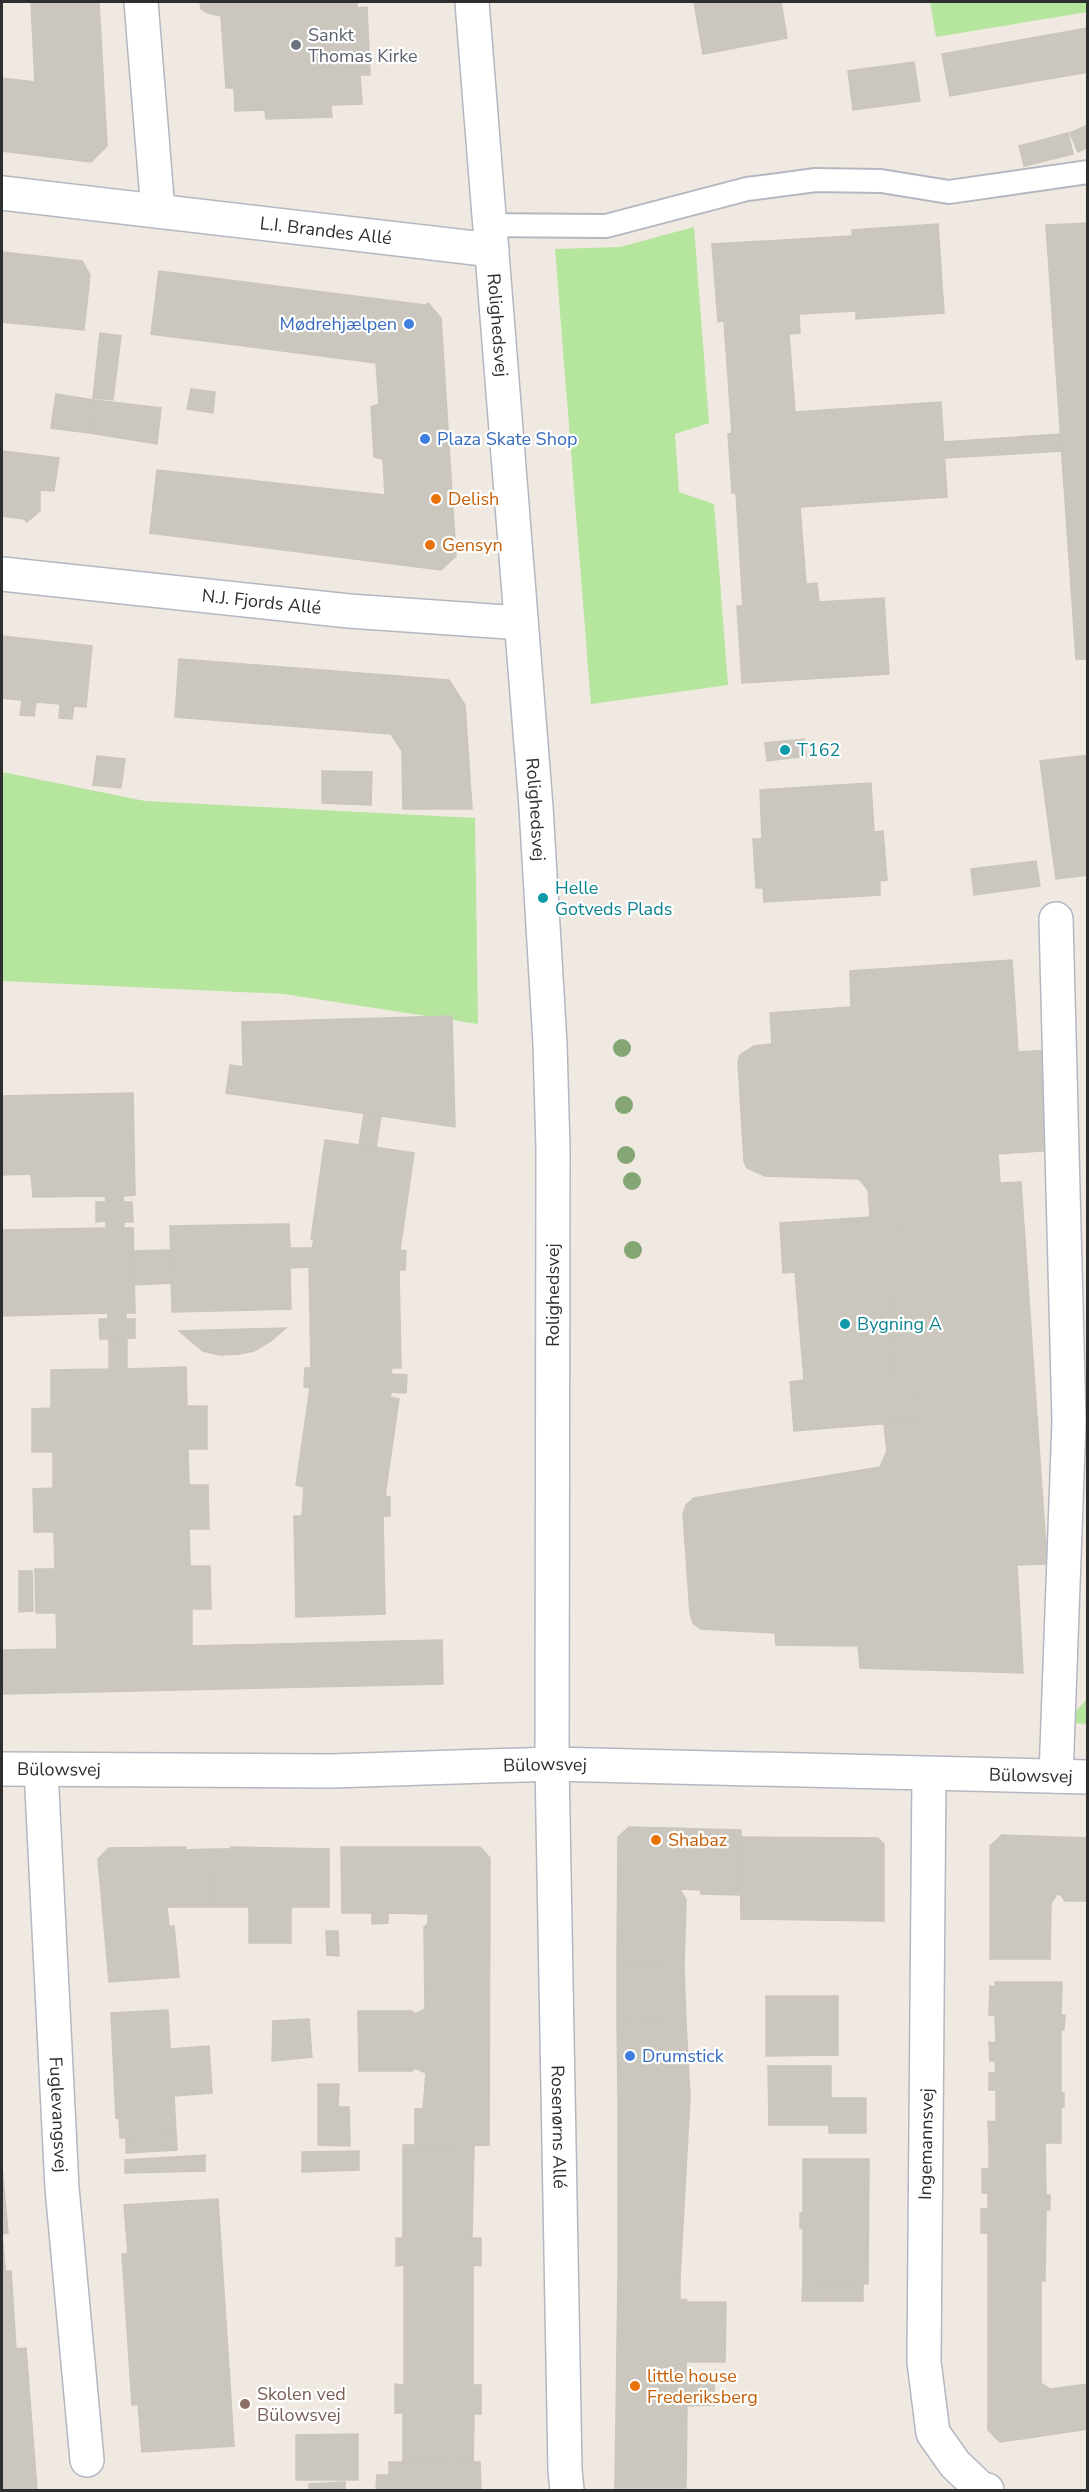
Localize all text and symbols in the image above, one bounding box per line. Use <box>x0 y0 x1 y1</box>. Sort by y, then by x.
place label: Sankt Thomas Kirke <box>308 23 418 68</box>
marker: Sankt Thomas Kirke <box>289 38 303 52</box>
street label: L.I. Brandes Allé <box>259 211 393 250</box>
street label: Rolighedsvej <box>482 272 514 378</box>
place label: Mødrehjælpen <box>280 312 397 336</box>
marker: Mødrehjælpen <box>402 317 416 331</box>
place label: Plaza Skate Shop <box>437 427 577 451</box>
marker: Plaza Skate Shop <box>418 432 432 446</box>
place label: Delish <box>448 487 499 511</box>
marker: Delish <box>429 492 443 506</box>
place label: Gensyn <box>442 533 503 557</box>
marker: Gensyn <box>423 538 437 552</box>
street label: N.J. Fjords Allé <box>201 583 322 620</box>
place label: T162 <box>797 738 840 762</box>
marker: T162 <box>778 743 792 757</box>
street label: Rolighedsvej <box>520 757 551 862</box>
place label: Helle Gotveds Plads <box>555 876 672 921</box>
marker: Helle Gotveds Plads <box>536 891 550 905</box>
street label: Rolighedsvej <box>541 1243 565 1347</box>
place label: Bygning A <box>857 1312 942 1336</box>
marker: Bygning A <box>838 1317 852 1331</box>
street label: Bülowsvej <box>503 1752 587 1778</box>
street label: Bülowsvej <box>17 1757 101 1782</box>
street label: Bülowsvej <box>989 1763 1073 1789</box>
place label: Shabaz <box>668 1828 727 1852</box>
marker: Shabaz <box>649 1833 663 1847</box>
place label: Drumstick <box>642 2044 725 2068</box>
marker: Drumstick <box>623 2049 637 2063</box>
street label: Fuglevangsvej <box>43 2056 73 2173</box>
street label: Rosenørns Allé <box>546 2065 572 2189</box>
street label: Ingemannsvej <box>913 2088 939 2200</box>
place label: little house Frederiksberg <box>647 2364 758 2409</box>
marker: little house Frederiksberg <box>628 2379 642 2393</box>
place label: Skolen ved Bülowsvej <box>257 2382 346 2427</box>
marker: Skolen ved Bülowsvej <box>238 2397 252 2411</box>

